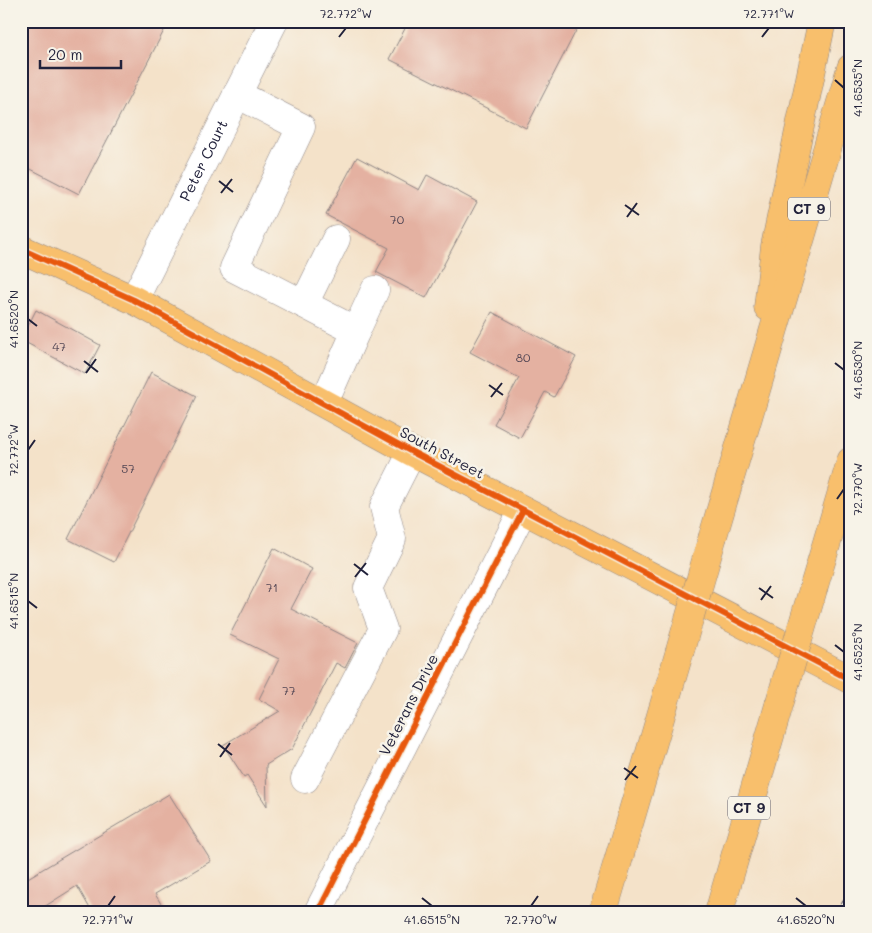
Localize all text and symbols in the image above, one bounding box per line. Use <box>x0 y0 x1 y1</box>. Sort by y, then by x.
text: 72.772°W <box>320 5 372 21</box>
text: 72.771°W <box>744 5 794 21</box>
scale bar <box>40 38 121 70</box>
text: 20 m <box>48 44 82 64</box>
text: 41.6535°N <box>849 59 865 117</box>
street label: Peter Court <box>174 116 232 204</box>
road number: CT 9 <box>788 198 830 220</box>
house number: 70 <box>390 211 405 227</box>
text: 41.6520°N <box>5 290 21 348</box>
house number: 47 <box>52 338 66 354</box>
text: 41.6530°N <box>849 341 865 399</box>
house number: 80 <box>516 349 531 365</box>
street label: South Street <box>397 421 488 483</box>
text: 72.772°W <box>5 424 21 476</box>
house number: 57 <box>121 460 135 476</box>
text: 72.770°W <box>849 463 865 515</box>
text: 41.6515°N <box>5 573 21 629</box>
house number: 71 <box>266 579 278 595</box>
text: 41.6525°N <box>849 623 865 681</box>
street label: Veterans Drive <box>374 650 442 759</box>
house number: 77 <box>282 682 296 698</box>
road number: CT 9 <box>728 796 770 820</box>
text: 72.771°W <box>83 911 133 927</box>
text: 41.6515°N <box>404 911 460 927</box>
text: 72.770°W <box>505 911 557 927</box>
text: 41.6520°N <box>777 911 835 927</box>

